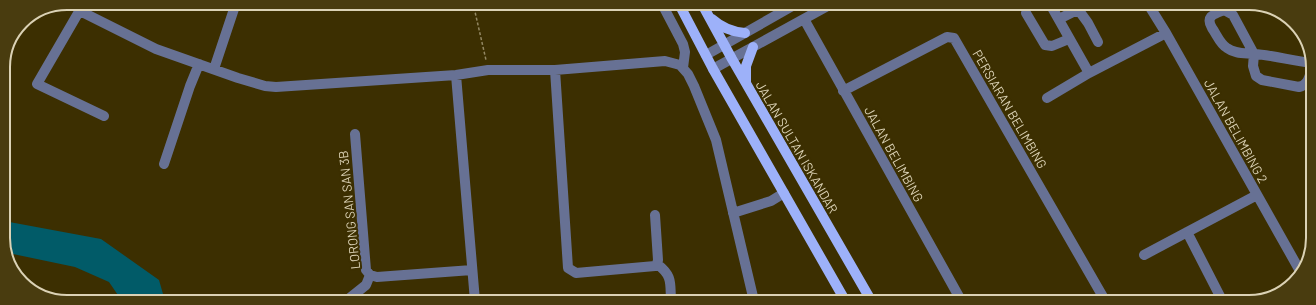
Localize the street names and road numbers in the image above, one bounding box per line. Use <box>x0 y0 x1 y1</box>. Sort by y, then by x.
street label: PERSIARAN BELIMBING <box>969 47 1051 171</box>
street label: JALAN BELIMBING 2 <box>1201 76 1271 186</box>
street label: JALAN SULTAN ISKANDAR <box>753 78 841 216</box>
street label: JALAN BELIMBING <box>861 103 927 205</box>
street label: LORONG SAN SAN 3B <box>335 150 363 270</box>

